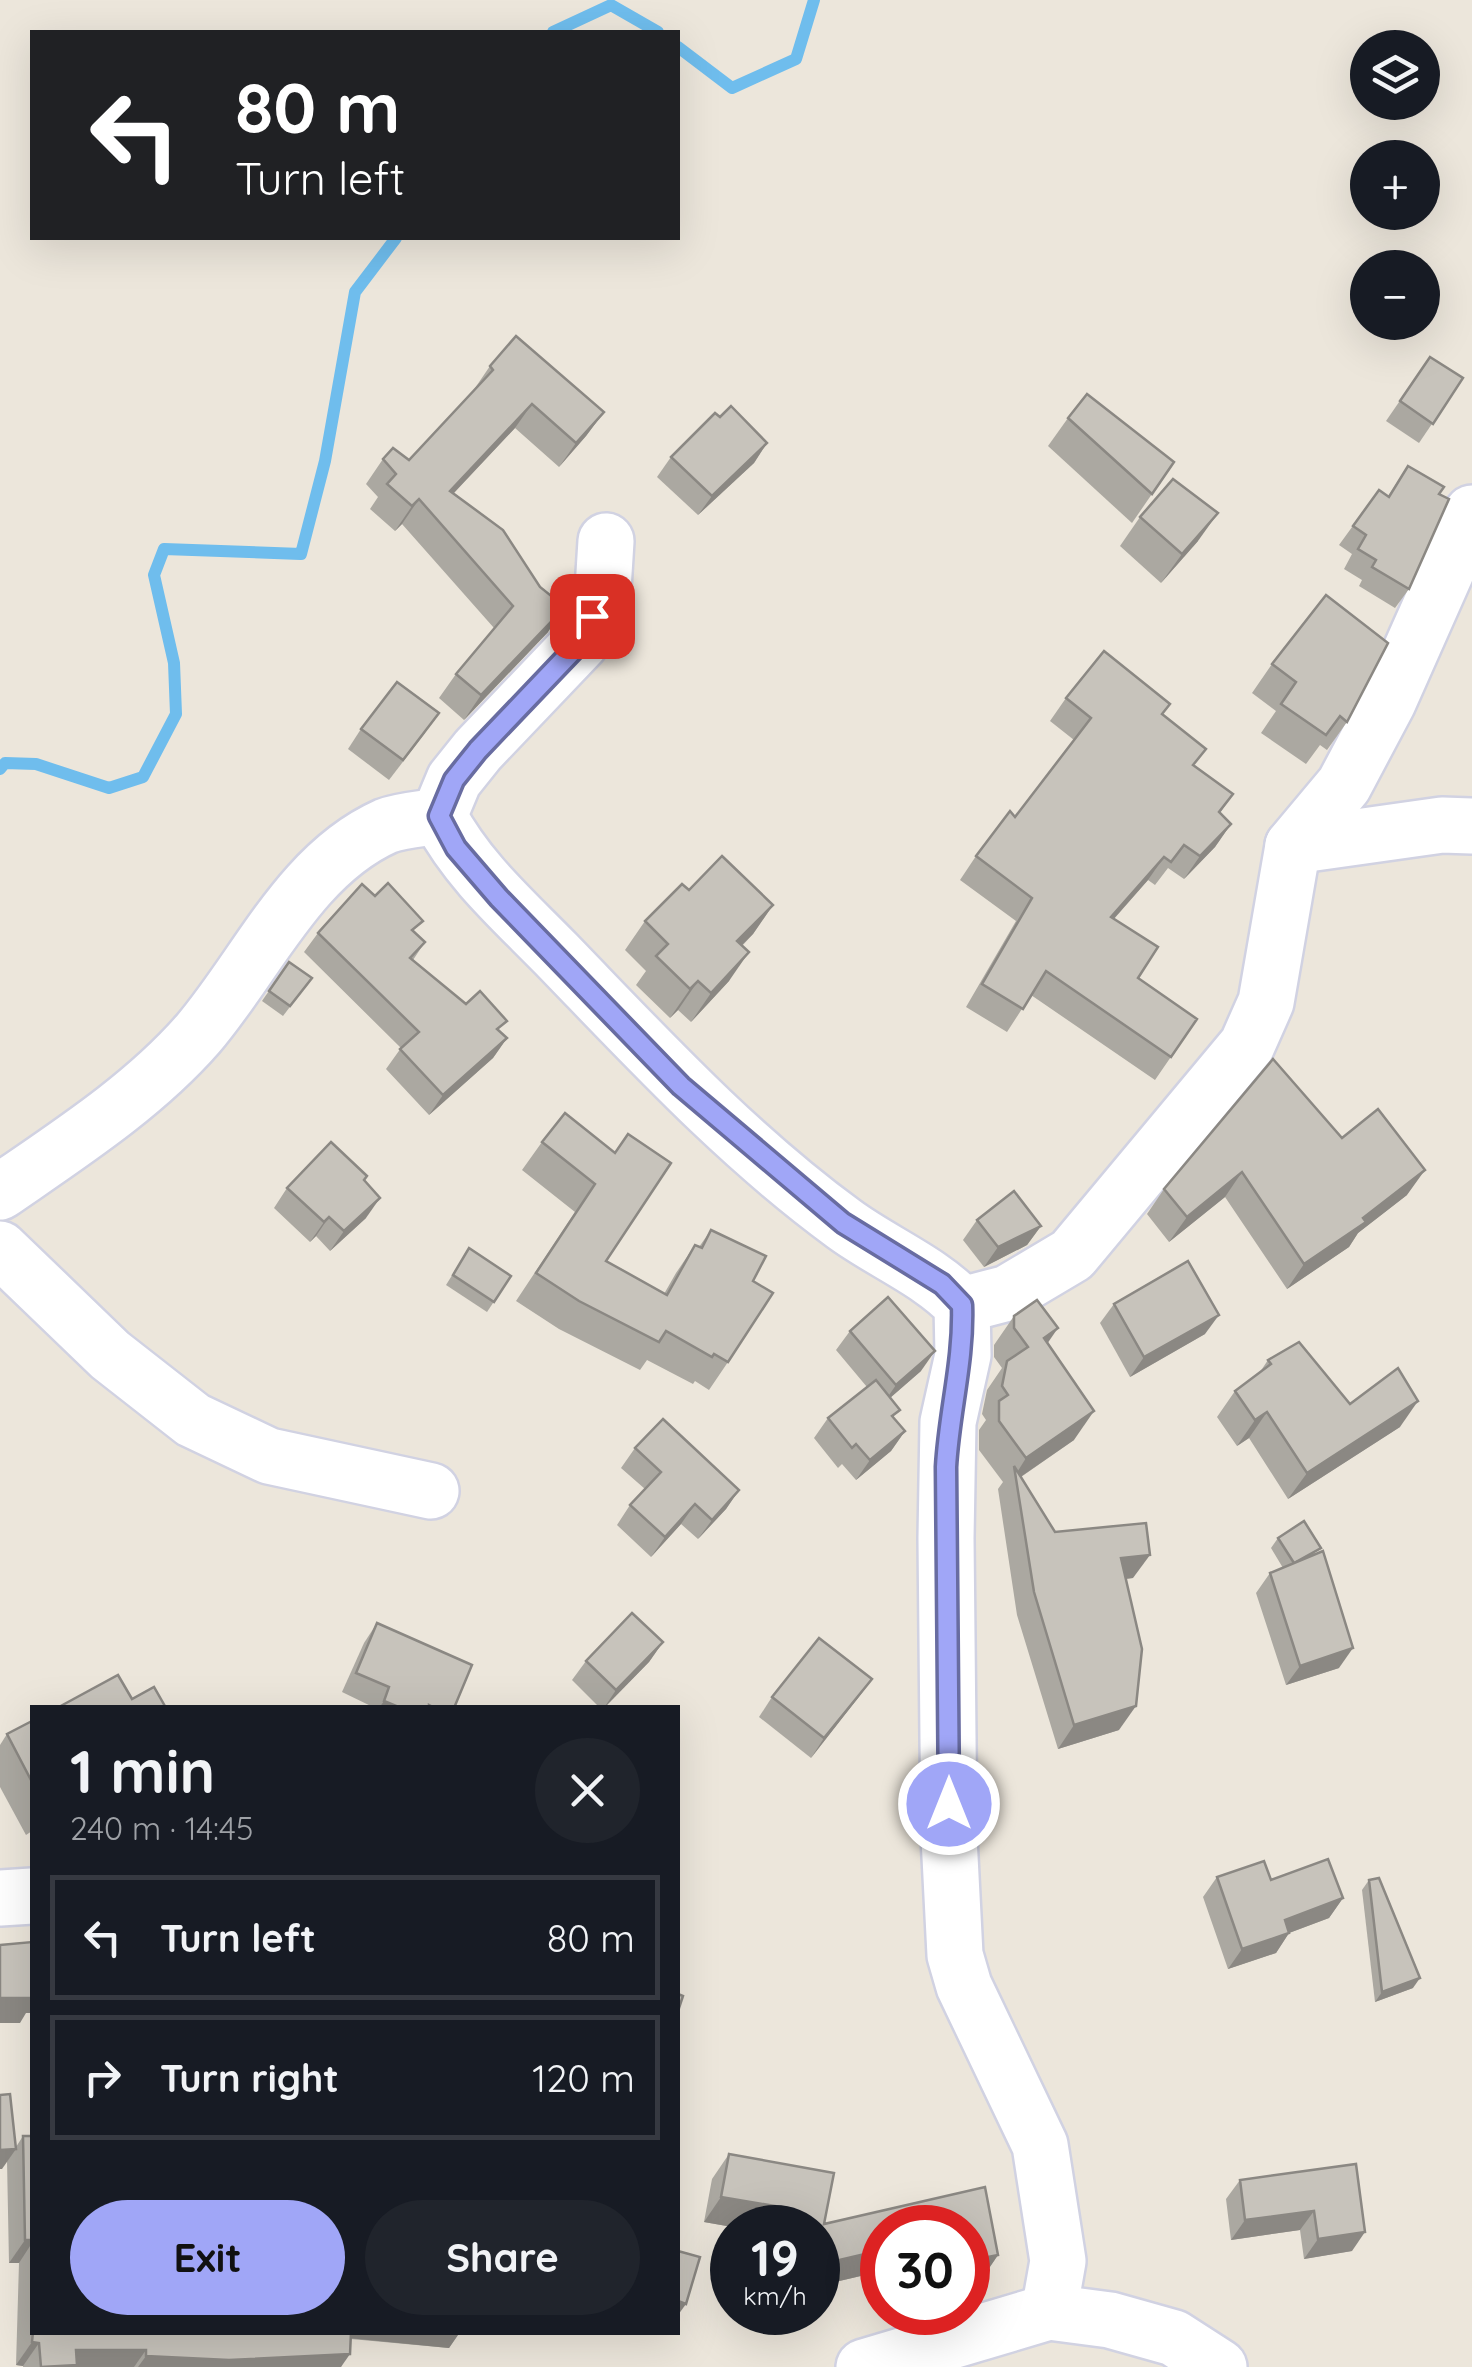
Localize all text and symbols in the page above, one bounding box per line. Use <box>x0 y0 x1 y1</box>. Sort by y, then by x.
map controls <box>1350 30 1440 340</box>
button: layers <box>1350 30 1440 120</box>
text: 80 m <box>235 63 400 151</box>
icon: left <box>70 70 200 200</box>
button: + <box>1350 140 1440 230</box>
text: Turn left <box>235 150 405 206</box>
button: − <box>1350 250 1440 340</box>
pin <box>550 574 635 659</box>
icon: arrive <box>565 589 620 644</box>
text: 1 min <box>70 1733 215 1808</box>
button: close <box>535 1738 640 1843</box>
position arrow <box>897 1752 1001 1856</box>
text: 240 m · 14:45 <box>70 1808 254 1848</box>
icon: left <box>75 1910 130 1965</box>
text: Turn left <box>160 1914 316 1962</box>
text: 80 m <box>547 1914 635 1962</box>
icon: right <box>75 2050 130 2105</box>
text: Turn right <box>160 2054 339 2102</box>
text: 120 m <box>532 2054 635 2102</box>
button: Exit <box>70 2200 345 2315</box>
button: Share <box>365 2200 640 2315</box>
speed limit sign: 30 <box>860 2205 990 2335</box>
text: 19 <box>751 2226 799 2289</box>
text: km/h <box>743 2280 807 2311</box>

